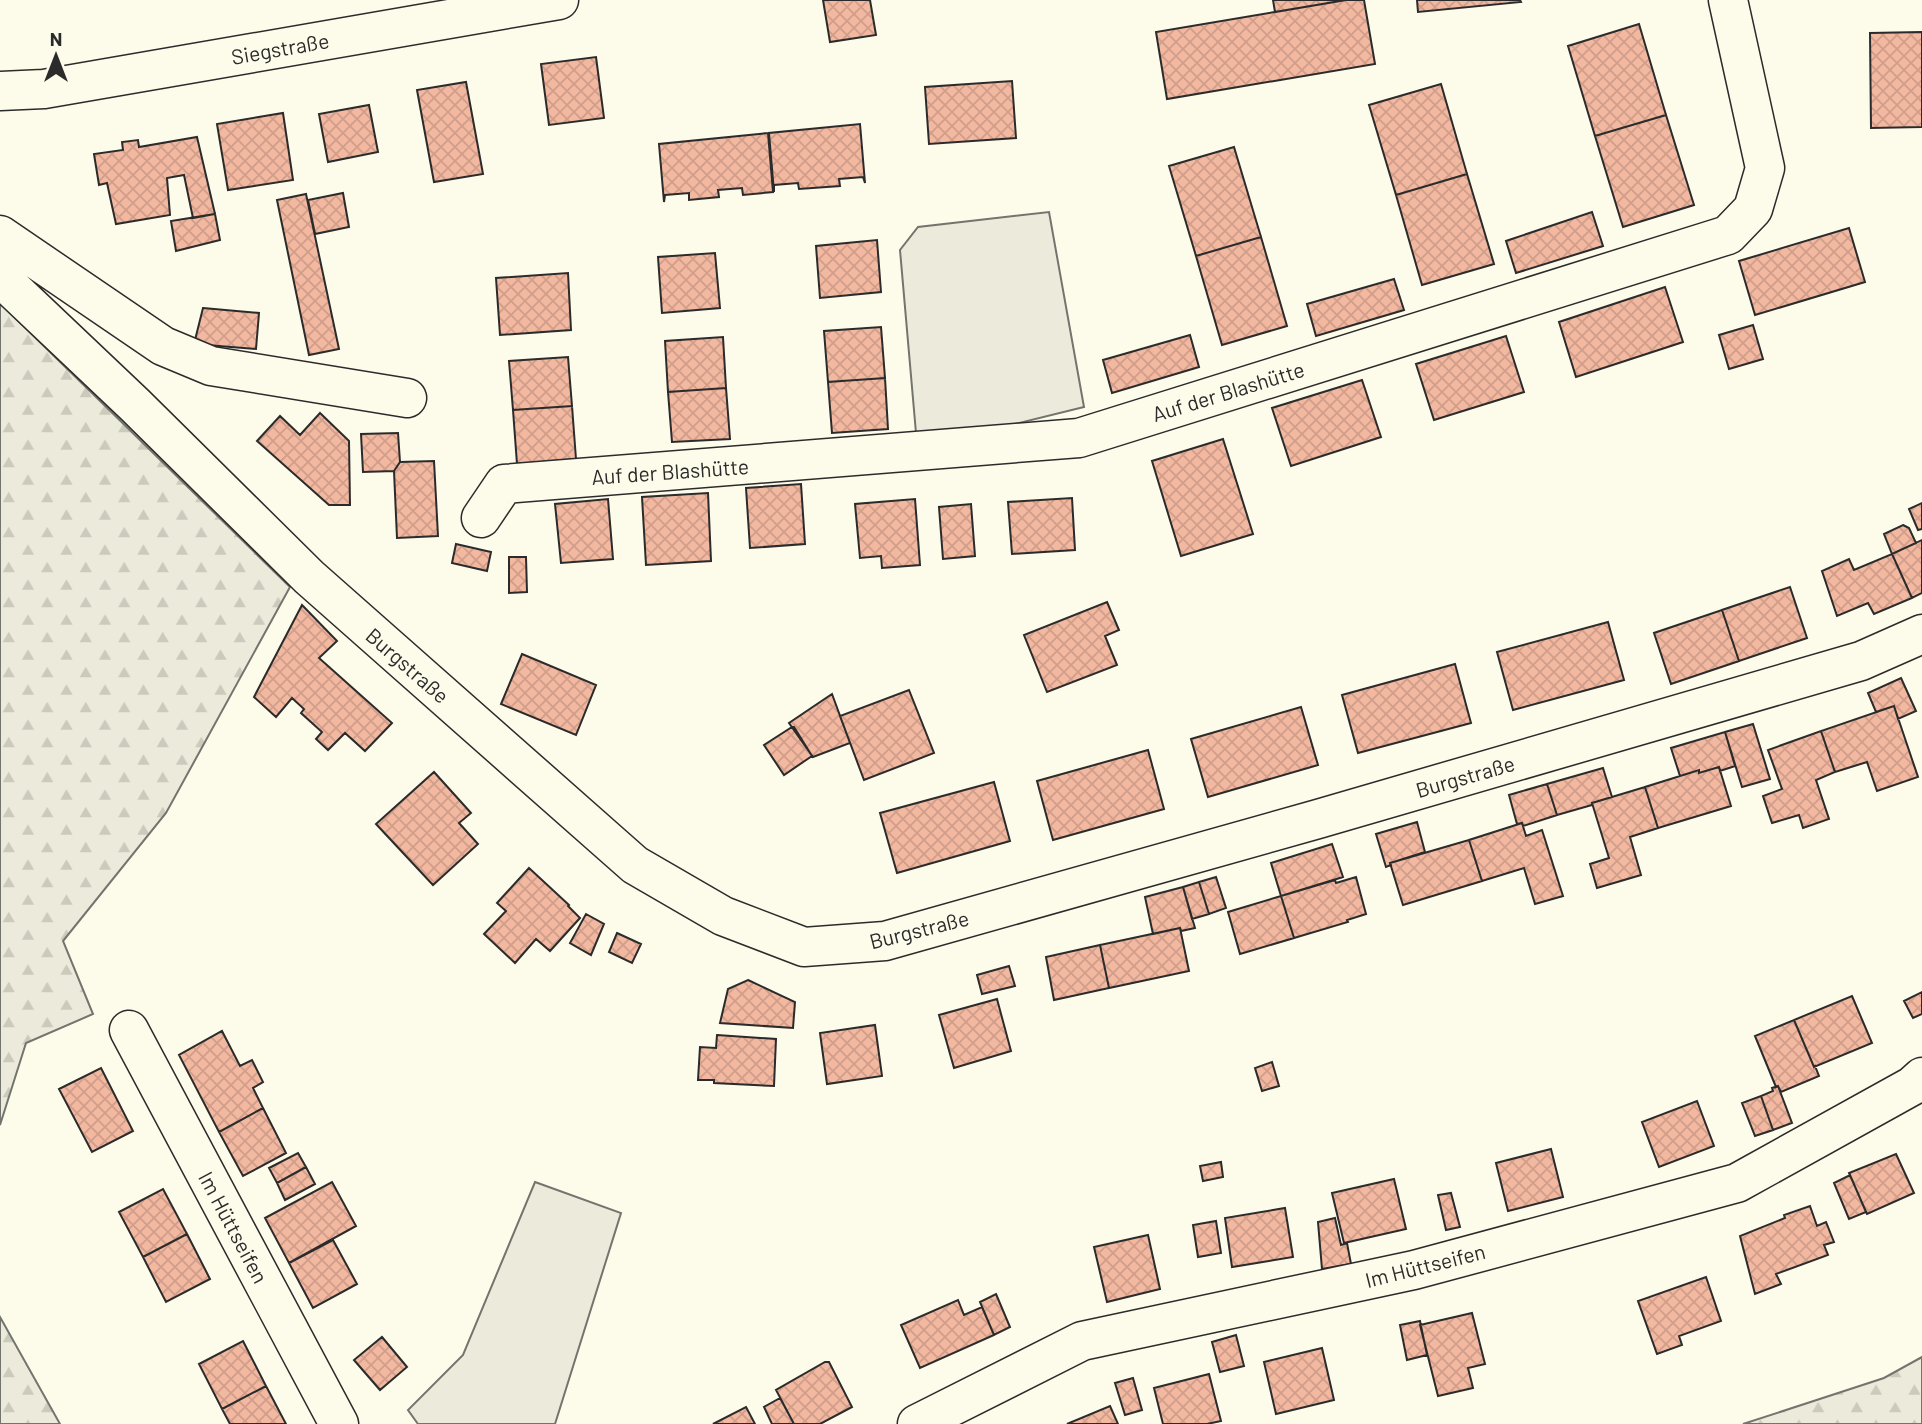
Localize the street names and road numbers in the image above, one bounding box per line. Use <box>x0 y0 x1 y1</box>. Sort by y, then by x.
street label: Siegstraße <box>229 27 331 69</box>
street label: Auf der Blashütte <box>1149 356 1307 426</box>
street label: Auf der Blashütte <box>590 453 750 489</box>
street label: Burgstraße <box>361 622 455 708</box>
street label: Burgstraße <box>1413 750 1517 802</box>
street label: Burgstraße <box>867 905 971 953</box>
street label: Im Hüttseifen <box>194 1167 274 1287</box>
street label: Im Hüttseifen <box>1362 1238 1488 1292</box>

